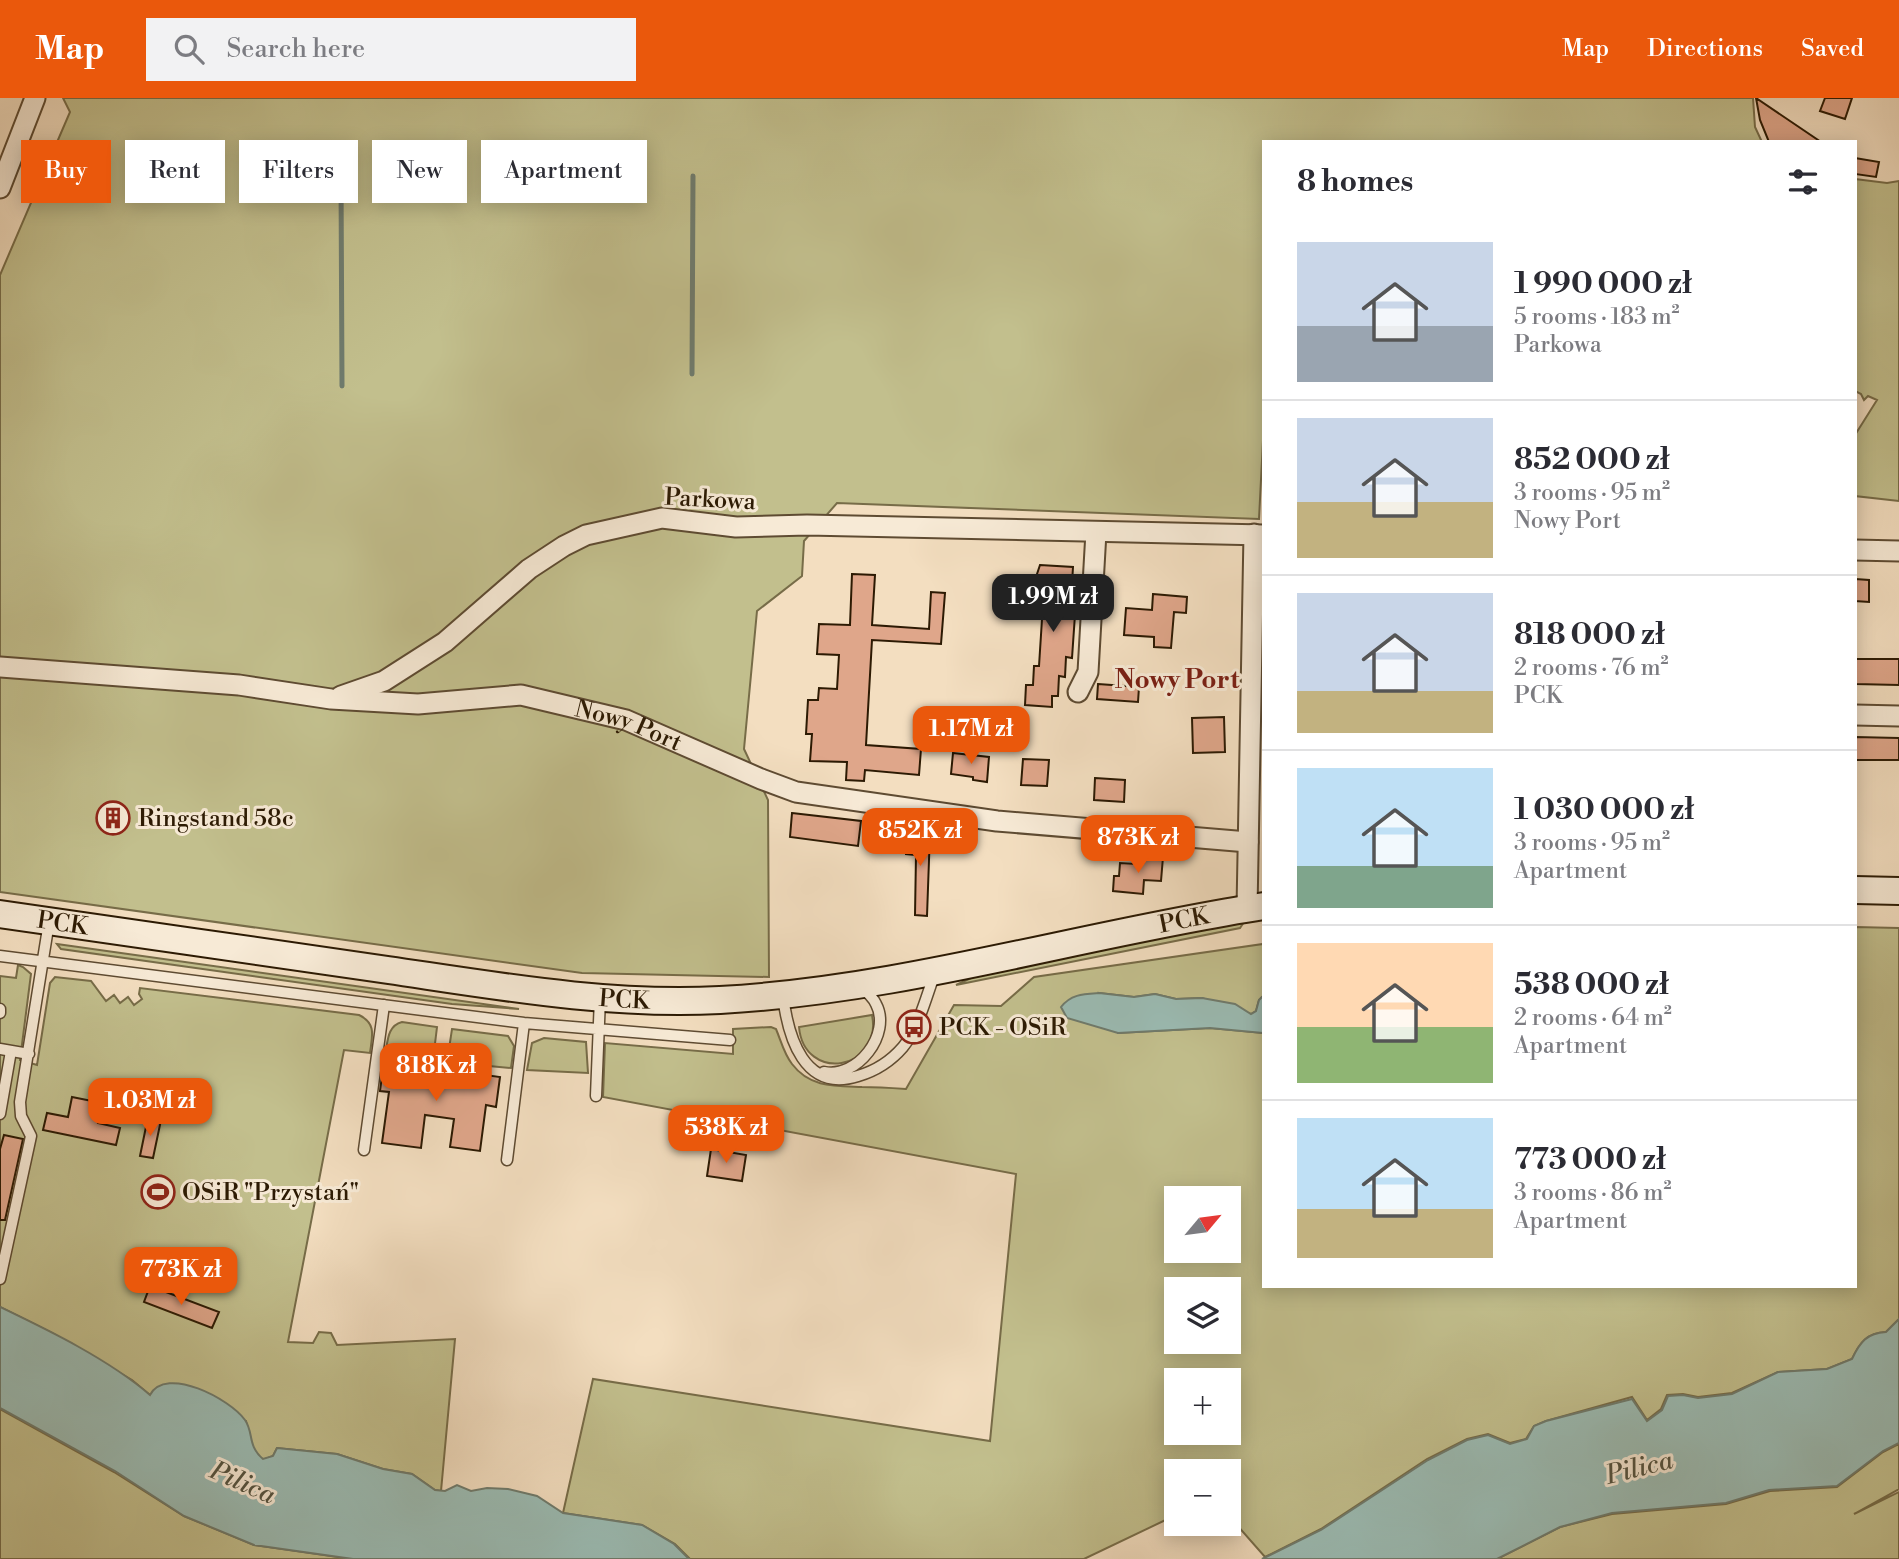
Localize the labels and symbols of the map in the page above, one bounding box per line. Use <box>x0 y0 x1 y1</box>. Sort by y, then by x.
street label: Parkowa <box>663 483 757 517</box>
pin: 1.99M zł <box>981 574 1125 634</box>
district label: Nowy Port <box>1114 664 1240 696</box>
street label: Nowy Port <box>572 694 687 759</box>
pin: 1.17M zł <box>899 706 1043 766</box>
building icon: Ringstand 58c <box>94 799 132 837</box>
place label: Ringstand 58c <box>138 804 294 834</box>
pin: 852K zł <box>855 808 985 868</box>
pin: 873K zł <box>1073 816 1203 875</box>
street label: PCK <box>1156 901 1213 941</box>
street label: PCK <box>35 906 91 943</box>
street label: PCK <box>598 984 651 1017</box>
bus stop icon: PCK - OSiR <box>895 1008 933 1046</box>
place label: PCK - OSiR <box>939 1013 1068 1043</box>
pin: 818K zł <box>371 1044 501 1103</box>
pin: 1.03M zł <box>78 1079 222 1138</box>
pin: 538K zł <box>661 1105 791 1165</box>
sports icon: OSiR "Przystań" <box>139 1173 177 1211</box>
place label: OSiR "Przystań" <box>182 1178 359 1208</box>
north arrow <box>1164 1186 1241 1264</box>
pin: 773K zł <box>116 1248 246 1307</box>
water label: Pilica <box>1601 1444 1677 1492</box>
water label: Pilica <box>204 1454 281 1512</box>

